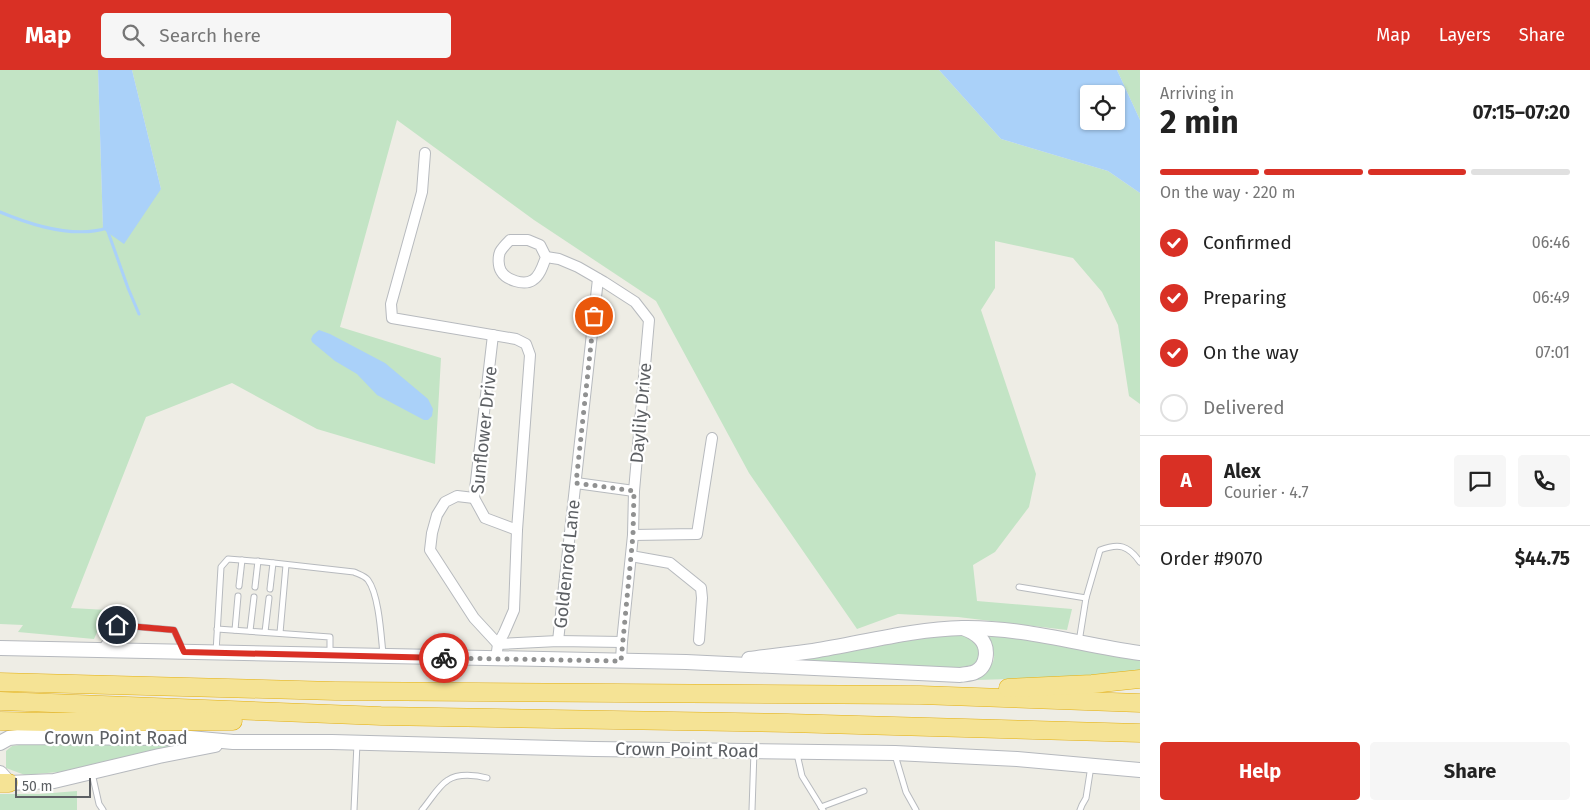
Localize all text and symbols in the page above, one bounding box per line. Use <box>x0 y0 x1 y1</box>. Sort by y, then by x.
search box <box>101 13 451 58</box>
text: Map <box>25 21 71 49</box>
icon: search <box>119 21 147 49</box>
text: Search here <box>159 24 261 47</box>
text: Map <box>1376 24 1411 46</box>
text: Layers <box>1439 24 1491 46</box>
text: Share <box>1519 24 1565 46</box>
text: Arriving in <box>1160 84 1234 103</box>
map controls <box>1080 85 1125 130</box>
button: locate <box>1080 85 1125 130</box>
text: 07:15–07:20 <box>1472 101 1570 124</box>
text: 2 min <box>1160 103 1239 141</box>
text: On the way · 220 m <box>1160 183 1295 202</box>
icon: check <box>1160 229 1188 257</box>
text: Confirmed <box>1203 231 1292 254</box>
text: 06:46 <box>1532 233 1570 252</box>
icon: check <box>1160 284 1188 312</box>
text: Preparing <box>1203 286 1286 309</box>
text: 06:49 <box>1532 288 1570 307</box>
pin <box>573 295 615 337</box>
icon: bag <box>580 302 608 330</box>
icon: check <box>1160 339 1188 367</box>
text: On the way <box>1203 341 1299 364</box>
text: 07:01 <box>1535 343 1570 362</box>
street label: Daylily Drive <box>626 362 656 464</box>
street label: Sunflower Drive <box>466 365 502 495</box>
text: Delivered <box>1203 396 1285 419</box>
button: chat <box>1454 455 1506 507</box>
button: phone <box>1518 455 1570 507</box>
text: Alex <box>1224 460 1261 483</box>
text: A <box>1180 469 1192 492</box>
text: Courier · 4.7 <box>1224 483 1309 502</box>
street label: Goldenrod Lane <box>549 498 585 630</box>
text: Order #9070 <box>1160 547 1263 570</box>
text: $44.75 <box>1515 547 1570 570</box>
pin <box>96 604 138 646</box>
icon: home <box>103 611 131 639</box>
courier <box>419 633 469 683</box>
icon: bike <box>430 644 458 672</box>
street label: Crown Point Road <box>44 727 188 749</box>
street label: Crown Point Road <box>615 738 759 762</box>
button: Help <box>1160 742 1360 800</box>
button: Share <box>1370 742 1570 800</box>
scale bar <box>15 775 91 798</box>
text: 50 m <box>22 778 53 795</box>

